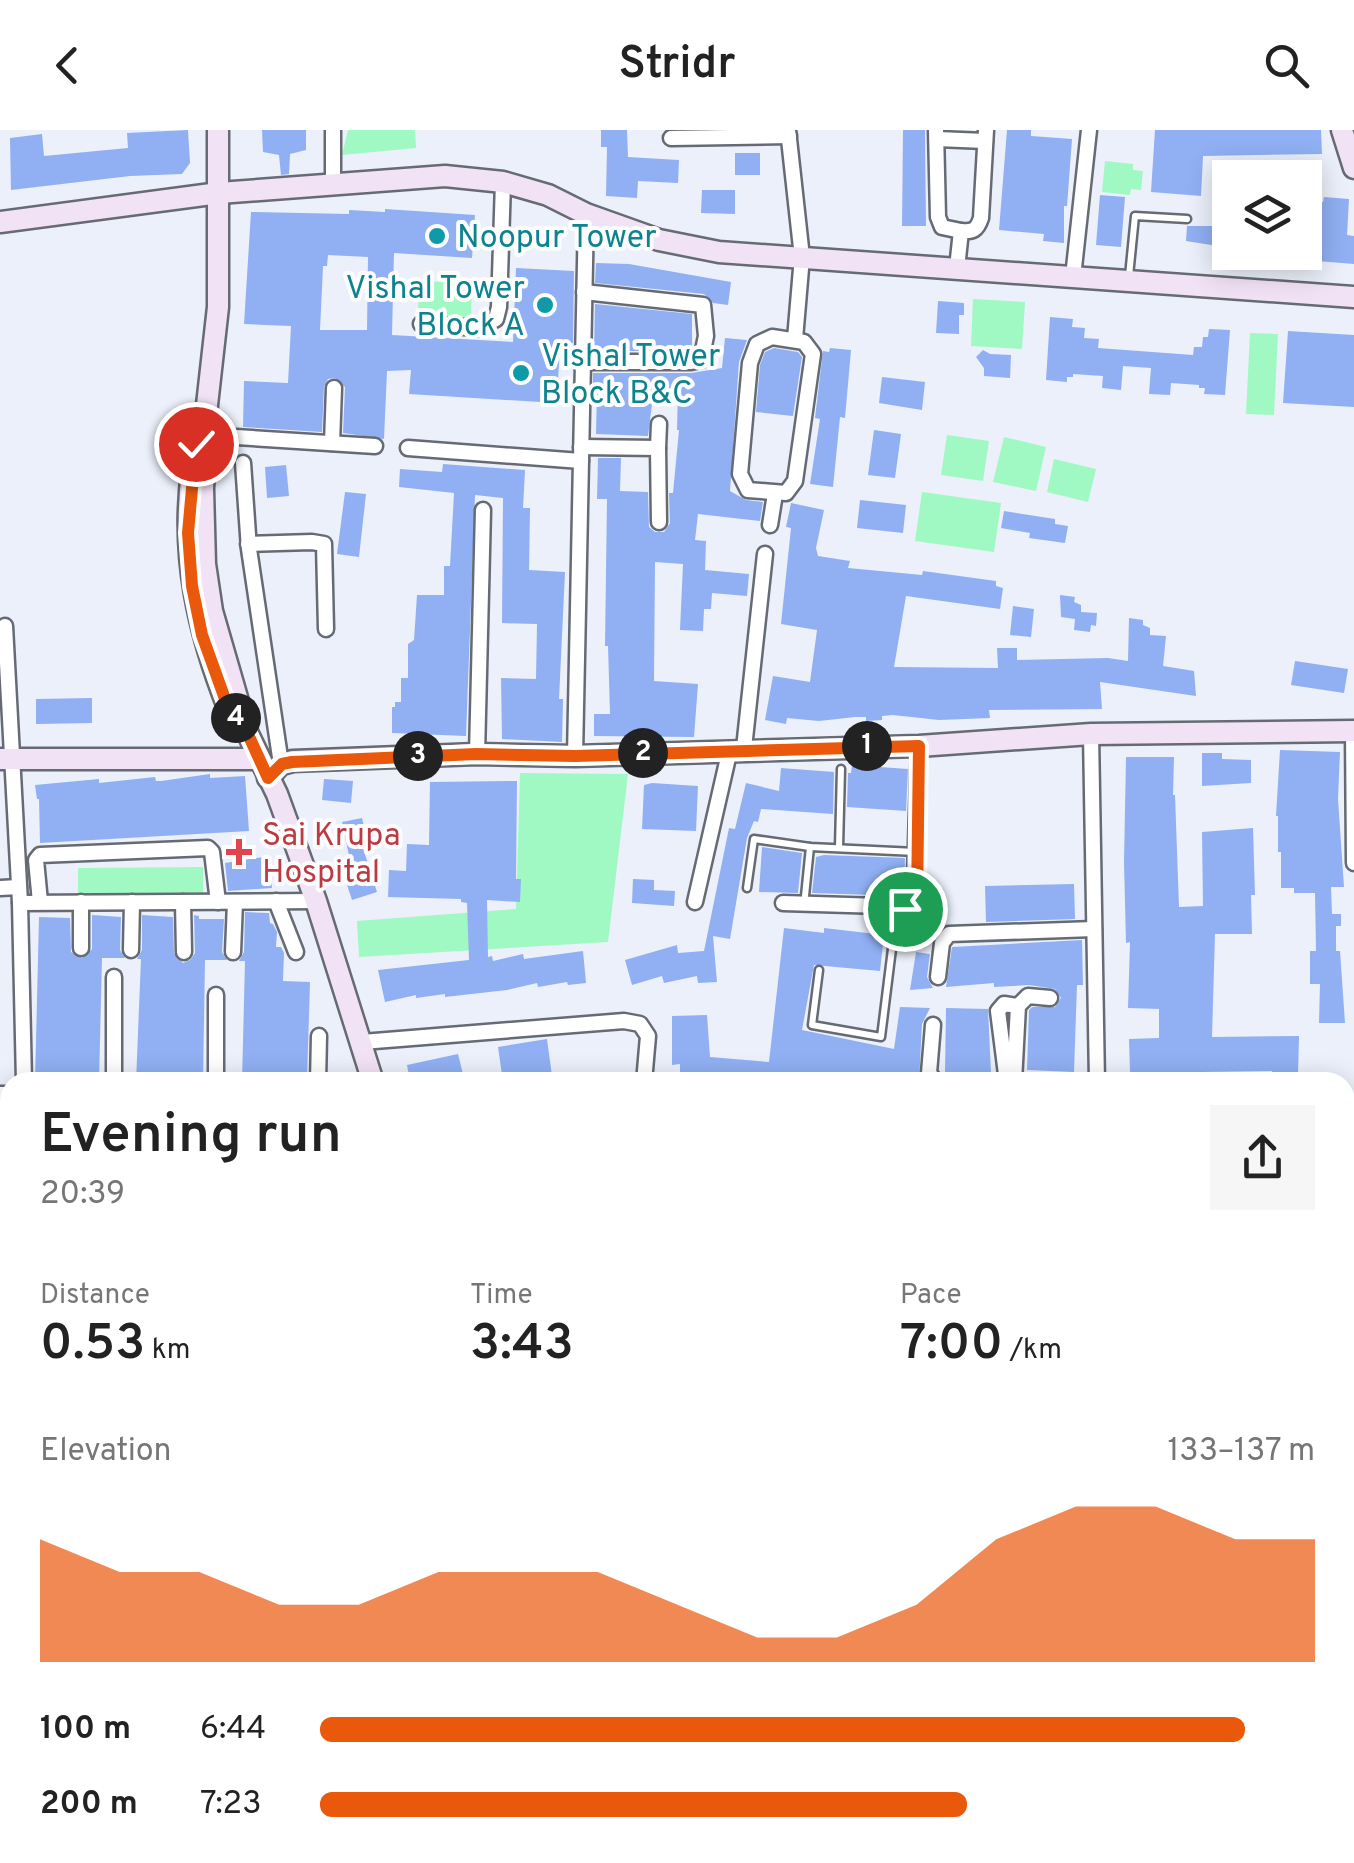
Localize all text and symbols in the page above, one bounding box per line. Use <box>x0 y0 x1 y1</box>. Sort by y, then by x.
text: Stridr <box>618 37 736 94</box>
icon: back <box>40 38 95 93</box>
icon: search <box>1259 38 1314 93</box>
map controls <box>1212 160 1322 270</box>
button: layers <box>1212 160 1322 270</box>
place label: Noopur Tower <box>457 219 657 259</box>
marker: Noopur Tower <box>426 225 448 247</box>
place label: Vishal Tower Block A <box>346 270 525 347</box>
marker: Vishal Tower Block A <box>534 294 556 316</box>
place label: Vishal Tower Block B&C <box>541 338 721 415</box>
marker: Vishal Tower Block B&C <box>510 362 532 384</box>
pin <box>154 402 239 487</box>
icon: check <box>169 417 224 472</box>
pin: 4 <box>211 693 261 743</box>
text: 4 <box>227 700 245 736</box>
pin: 1 <box>842 721 892 771</box>
pin: 2 <box>618 728 668 778</box>
text: 1 <box>861 728 873 764</box>
pin: 3 <box>393 731 443 781</box>
text: 2 <box>634 735 652 771</box>
text: 3 <box>410 738 426 774</box>
place label: Sai Krupa Hospital <box>262 817 401 894</box>
marker: Sai Krupa Hospital <box>226 839 252 865</box>
pin <box>863 867 948 952</box>
icon: arrive <box>878 882 933 937</box>
text: Evening run <box>40 1102 342 1172</box>
button: share <box>1210 1105 1315 1210</box>
text: 20:39 <box>40 1175 125 1215</box>
text: Distance <box>40 1278 150 1314</box>
text: Time <box>470 1278 533 1314</box>
text: Pace <box>900 1278 962 1314</box>
text: 0.53 <box>40 1314 145 1377</box>
text: 3:43 <box>470 1314 574 1377</box>
text: 7:00 <box>900 1314 1003 1377</box>
text: km <box>145 1333 191 1369</box>
text: /km <box>1003 1333 1062 1369</box>
text: Elevation <box>40 1432 172 1472</box>
text: 133–137 m <box>1167 1432 1315 1472</box>
text: 100 m <box>40 1710 131 1750</box>
text: 6:44 <box>200 1710 266 1750</box>
text: 200 m <box>40 1785 138 1825</box>
text: 7:23 <box>200 1785 261 1825</box>

